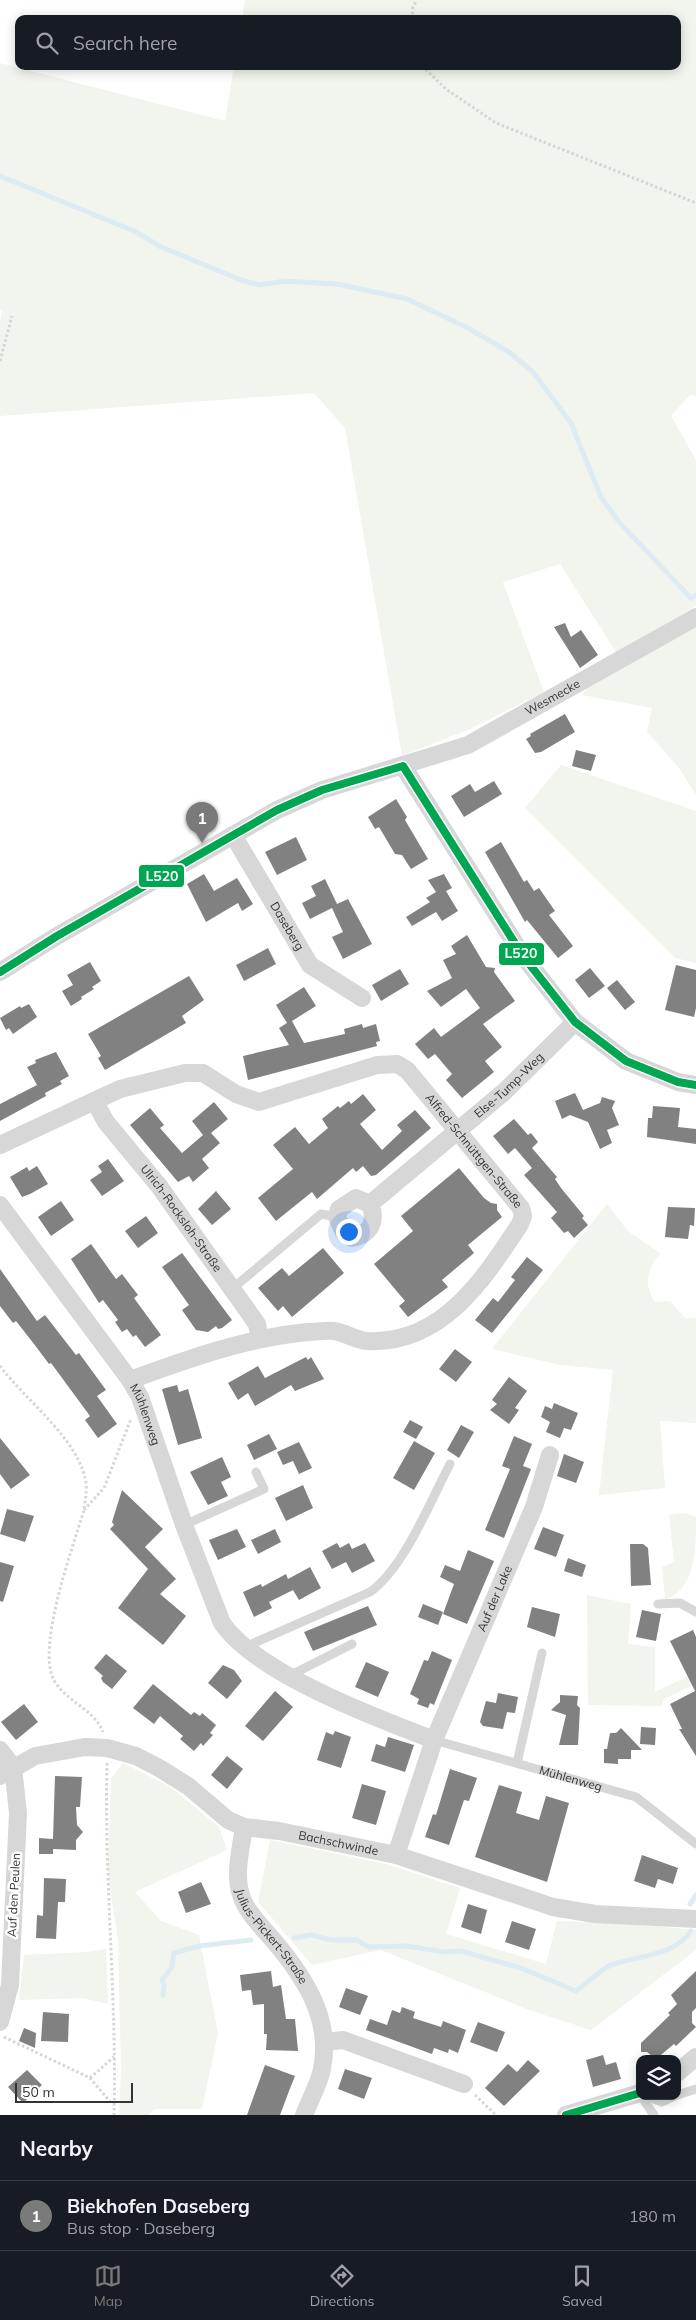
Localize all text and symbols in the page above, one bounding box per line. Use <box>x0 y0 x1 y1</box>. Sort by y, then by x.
search box <box>15 15 681 70</box>
icon: search <box>33 29 61 57</box>
text: Search here <box>73 31 177 55</box>
street label: Wesmecke <box>522 676 583 718</box>
pin: 1 <box>186 802 218 843</box>
line badge: L520 <box>138 864 185 888</box>
text: L520 <box>145 867 179 885</box>
street label: Daseberg <box>267 899 308 953</box>
line badge: L520 <box>498 942 545 966</box>
text: L520 <box>504 944 538 962</box>
street label: Else-Tump-Weg <box>471 1049 547 1121</box>
street label: Alfred-Schnüttgen-Straße <box>422 1090 526 1211</box>
street label: Ulrich-Rocksloh-Straße <box>137 1161 225 1274</box>
your location <box>336 1219 362 1245</box>
street label: Mühlenweg <box>127 1381 164 1447</box>
street label: Auf der Lake <box>473 1563 515 1634</box>
street label: Mühlenweg <box>538 1762 604 1794</box>
street label: Bachschwinde <box>297 1827 380 1858</box>
street label: Auf den Peulen <box>4 1853 23 1937</box>
street label: Julius-Pickert-Straße <box>233 1887 311 1986</box>
map controls <box>636 2055 681 2100</box>
button: layers <box>636 2055 681 2100</box>
scale bar <box>15 2080 132 2103</box>
text: 50 m <box>22 2083 55 2101</box>
text: Nearby <box>20 2135 93 2161</box>
text: Biekhofen Daseberg <box>67 2194 250 2218</box>
text: 1 <box>31 2206 41 2226</box>
text: 180 m <box>629 2206 676 2226</box>
text: Bus stop · Daseberg <box>67 2218 215 2238</box>
tab: Map <box>94 2262 122 2310</box>
tab: Directions <box>310 2262 375 2310</box>
tab: Saved <box>562 2262 602 2310</box>

